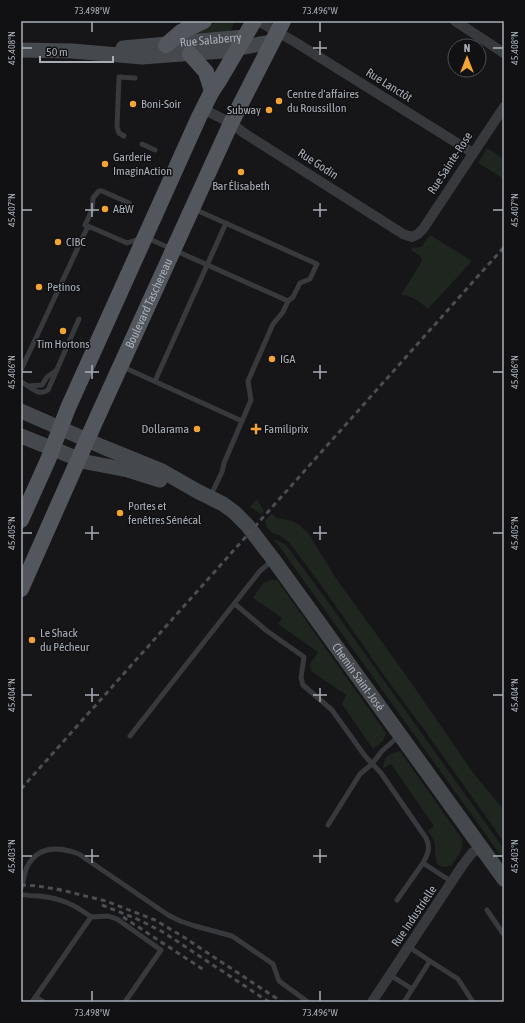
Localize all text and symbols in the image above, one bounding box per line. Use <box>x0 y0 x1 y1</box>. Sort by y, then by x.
text: 73.498°W <box>74 5 110 16</box>
text: 73.496°W <box>302 5 338 16</box>
street label: Rue Salaberry <box>179 30 242 50</box>
text: 45.408°N <box>6 31 17 65</box>
text: 45.408°N <box>509 31 520 65</box>
scale bar <box>40 38 113 64</box>
north arrow <box>447 38 487 78</box>
text: N <box>464 42 470 54</box>
text: 50 m <box>46 45 68 59</box>
street label: Rue Lanctôt <box>363 65 415 105</box>
place label: Centre d'affaires du Roussillon <box>287 87 359 115</box>
marker: Centre d'affaires du Roussillon <box>274 96 284 106</box>
place label: Boni-Soir <box>141 97 181 111</box>
marker: Boni-Soir <box>128 99 138 109</box>
place label: Subway <box>227 103 261 117</box>
marker: Subway <box>264 105 274 115</box>
street label: Rue Sainte-Rose <box>425 129 475 197</box>
street label: Rue Godin <box>295 146 341 182</box>
place label: Garderie ImaginAction <box>113 150 172 178</box>
marker: Garderie ImaginAction <box>100 159 110 169</box>
marker: Bar Élisabeth <box>236 167 246 177</box>
place label: Bar Élisabeth <box>212 179 270 193</box>
text: 45.407°N <box>6 193 17 227</box>
text: 45.407°N <box>509 193 520 227</box>
place label: A&W <box>113 202 134 216</box>
marker: A&W <box>100 204 110 214</box>
place label: CIBC <box>66 235 86 249</box>
marker: CIBC <box>53 237 63 247</box>
street label: Boulevard Taschereau <box>122 256 176 351</box>
place label: Petinos <box>47 280 80 294</box>
marker: Petinos <box>34 282 44 292</box>
marker: Tim Hortons <box>58 326 68 336</box>
place label: Tim Hortons <box>36 337 90 351</box>
place label: IGA <box>280 352 295 366</box>
marker: IGA <box>267 354 277 364</box>
text: 45.406°N <box>6 355 17 389</box>
text: 45.406°N <box>509 355 520 389</box>
place label: Dollarama <box>142 422 189 436</box>
place label: Familiprix <box>264 422 309 436</box>
marker: Dollarama <box>192 424 202 434</box>
marker: Familiprix <box>251 424 261 434</box>
place label: Portes et fenêtres Sénécal <box>128 499 202 527</box>
marker: Portes et fenêtres Sénécal <box>115 508 125 518</box>
text: 45.405°N <box>6 516 17 550</box>
text: 45.405°N <box>509 516 520 550</box>
place label: Le Shack du Pêcheur <box>40 626 90 654</box>
marker: Le Shack du Pêcheur <box>27 635 37 645</box>
street label: Chemin Saint-José <box>329 640 387 714</box>
text: 45.404°N <box>6 678 17 712</box>
text: 45.404°N <box>509 678 520 712</box>
text: 45.403°N <box>6 839 17 873</box>
text: 45.403°N <box>509 839 520 873</box>
street label: Rue Industrielle <box>389 883 439 949</box>
text: 73.498°W <box>74 1007 110 1018</box>
text: 73.496°W <box>302 1007 338 1018</box>

